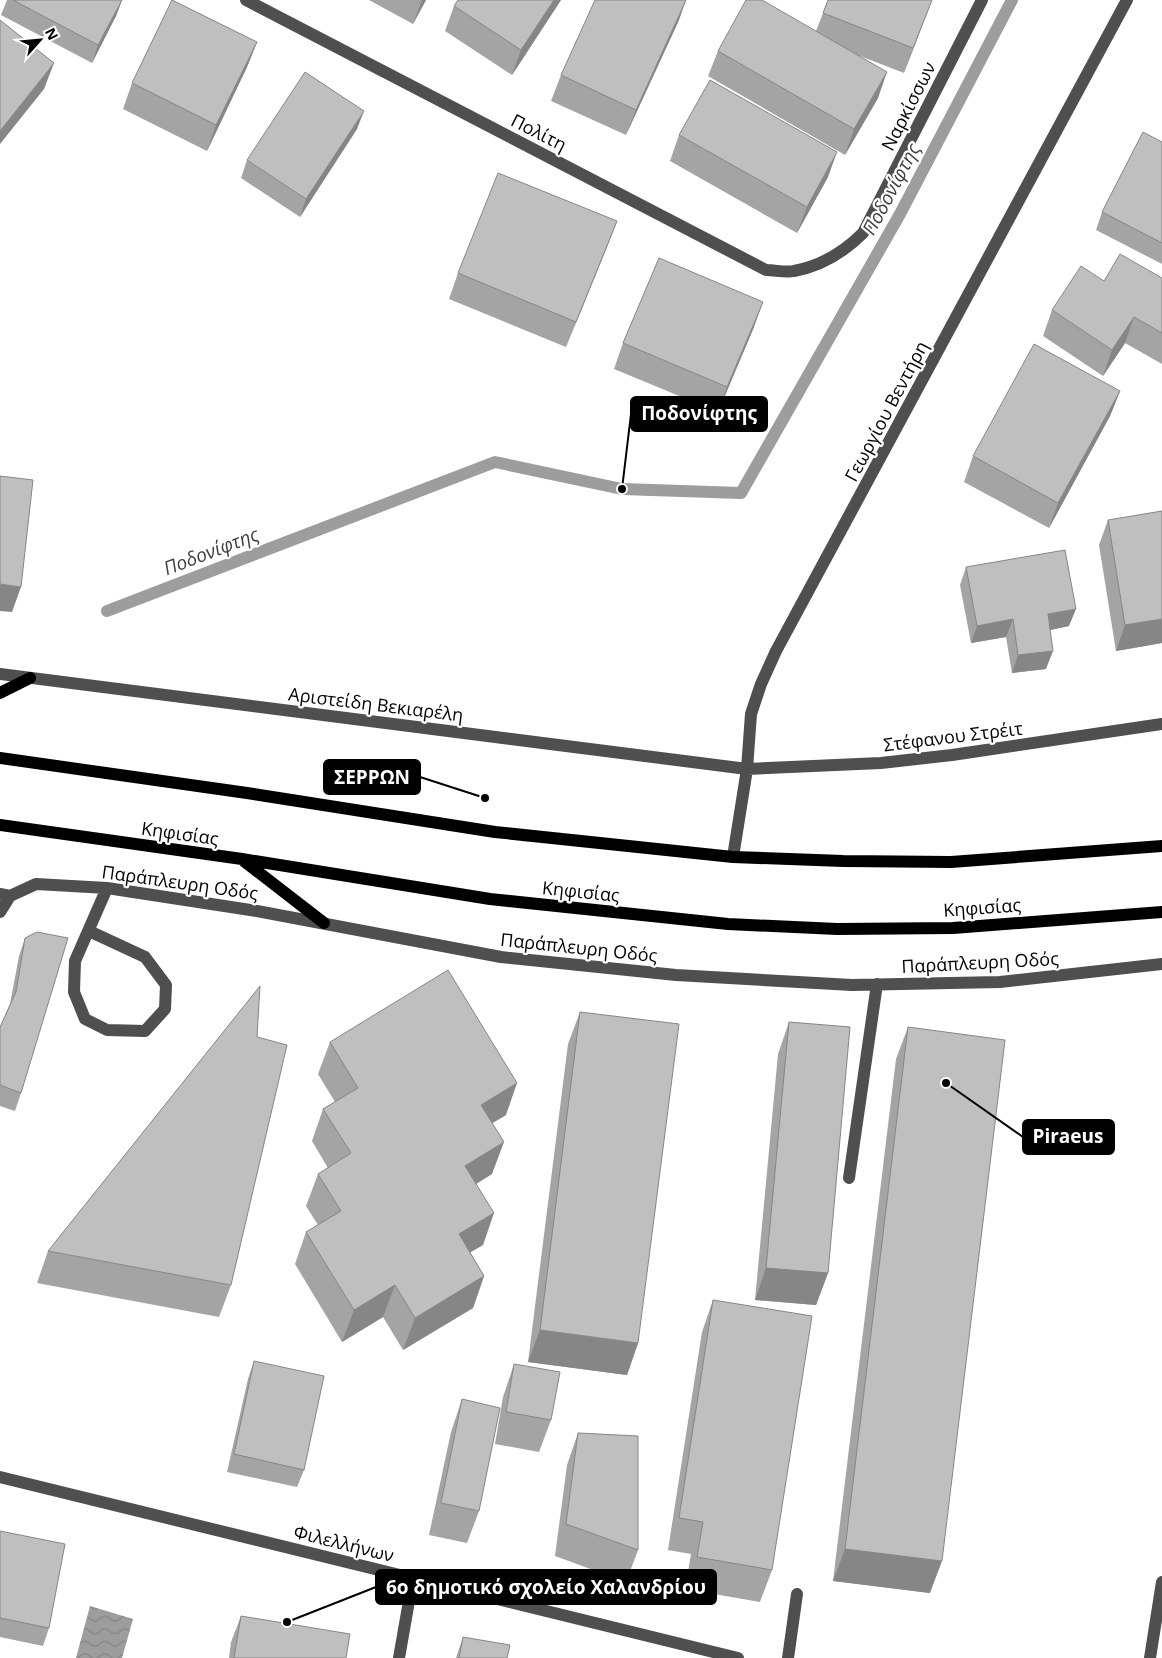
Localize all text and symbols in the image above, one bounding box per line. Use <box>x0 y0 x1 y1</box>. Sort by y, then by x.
north arrow <box>15 15 65 65</box>
text: N <box>41 24 63 43</box>
street label: Ναρκίσσων <box>875 57 941 155</box>
street label: Πολίτη <box>507 108 571 156</box>
water label: Ποδονίφτης <box>856 138 926 239</box>
street label: Γεωργίου Βεντήρη <box>839 337 933 485</box>
callout: Ποδονίφτης <box>631 397 767 431</box>
text: Ποδονίφτης <box>641 400 757 426</box>
water label: Ποδονίφτης <box>159 521 263 581</box>
street label: Αριστείδη Βεκιαρέλη <box>287 681 465 727</box>
street label: Στέφανου Στρέιτ <box>882 715 1025 756</box>
callout: ΣΕΡΡΩΝ <box>324 760 420 794</box>
text: ΣΕΡΡΩΝ <box>334 764 410 790</box>
street label: Κηφισίας <box>140 816 221 850</box>
street label: Παράπλευρη Οδός <box>100 859 260 905</box>
street label: Κηφισίας <box>541 875 621 907</box>
street label: Κηφισίας <box>942 892 1022 922</box>
street label: Παράπλευρη Οδός <box>499 927 659 967</box>
street label: Παράπλευρη Οδός <box>901 946 1060 978</box>
callout: Piraeus <box>1023 1120 1114 1154</box>
text: Piraeus <box>1033 1123 1104 1149</box>
street label: Φιλελλήνων <box>291 1519 397 1567</box>
callout: 6ο δημοτικό σχολείο Χαλανδρίου <box>376 1570 716 1604</box>
text: 6ο δημοτικό σχολείο Χαλανδρίου <box>386 1574 706 1600</box>

